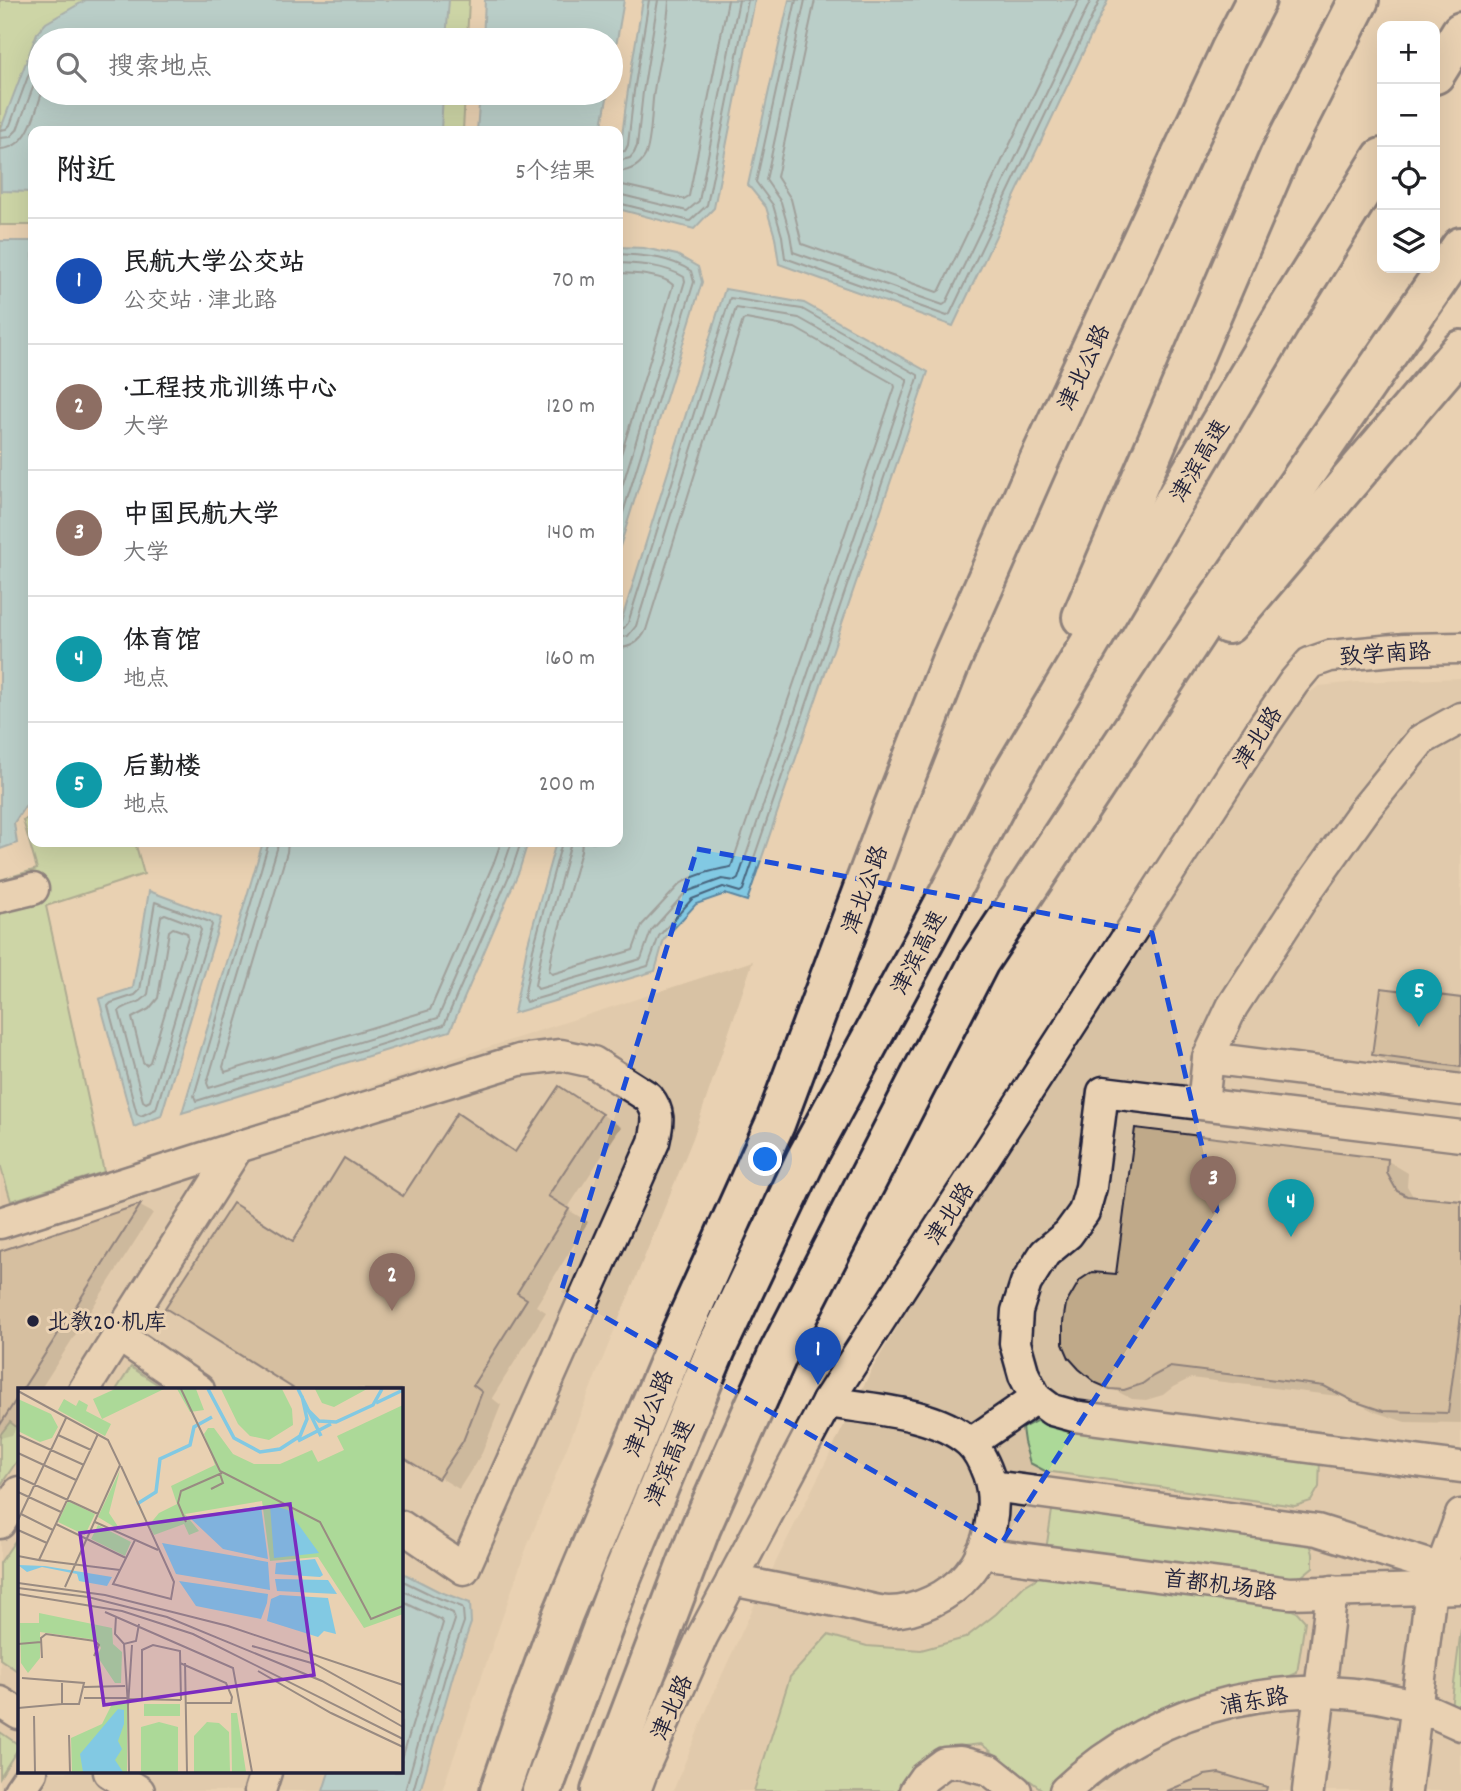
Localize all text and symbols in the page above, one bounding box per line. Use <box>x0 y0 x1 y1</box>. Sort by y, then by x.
map controls <box>1377 21 1440 273</box>
button: + <box>1377 21 1440 84</box>
search box <box>28 28 623 105</box>
icon: search <box>52 48 90 86</box>
text: 搜索地点 <box>108 50 212 87</box>
button: − <box>1377 84 1440 147</box>
button: locate <box>1377 147 1440 210</box>
text: 附近 <box>56 152 116 195</box>
text: 5个结果 <box>515 157 595 190</box>
button: layers <box>1377 210 1440 273</box>
text: 民航大学公交站 <box>123 246 305 283</box>
text: 1 <box>76 265 82 298</box>
text: 70 m <box>553 265 595 298</box>
text: 公交站 · 津北路 <box>123 286 277 319</box>
street label: 津北公路 <box>1052 320 1121 417</box>
text: ·工程技术训练中心 <box>123 372 337 409</box>
text: 2 <box>74 391 84 424</box>
text: 120 m <box>546 391 595 424</box>
text: 大学 <box>123 412 169 445</box>
street label: 津滨高速 <box>1164 414 1240 510</box>
text: 中国民航大学 <box>123 498 279 535</box>
text: 3 <box>74 517 84 550</box>
text: 140 m <box>547 517 595 550</box>
text: 大学 <box>123 538 169 571</box>
text: 体育馆 <box>123 624 201 661</box>
street label: 致学南路 <box>1338 637 1432 676</box>
text: 4 <box>74 643 84 676</box>
text: 160 m <box>545 643 595 676</box>
text: 地点 <box>123 664 169 697</box>
street label: 津北路 <box>1227 701 1293 777</box>
text: 后勤楼 <box>123 750 201 787</box>
text: 5 <box>74 769 84 802</box>
text: 200 m <box>539 769 595 802</box>
text: 地点 <box>123 790 169 823</box>
street label: 津北公路 <box>836 841 899 939</box>
street label: 津滨高速 <box>885 905 957 1002</box>
pin: 5 <box>1396 969 1442 1027</box>
your location <box>748 1142 782 1176</box>
pin: 3 <box>1190 1156 1236 1214</box>
street label: 津北路 <box>919 1177 985 1253</box>
pin: 4 <box>1268 1179 1314 1237</box>
pin: 2 <box>369 1253 415 1311</box>
place label: 北教20·机库 <box>47 1308 167 1341</box>
marker: 北教20·机库 <box>25 1313 41 1329</box>
pin: 1 <box>795 1327 841 1385</box>
street label: 津北公路 <box>618 1366 684 1463</box>
inset map <box>18 1388 402 1774</box>
street label: 津滨高速 <box>639 1415 705 1512</box>
street label: 首都机场路 <box>1160 1564 1279 1611</box>
street label: 津北路 <box>645 1670 703 1747</box>
street label: 浦东路 <box>1218 1681 1291 1726</box>

